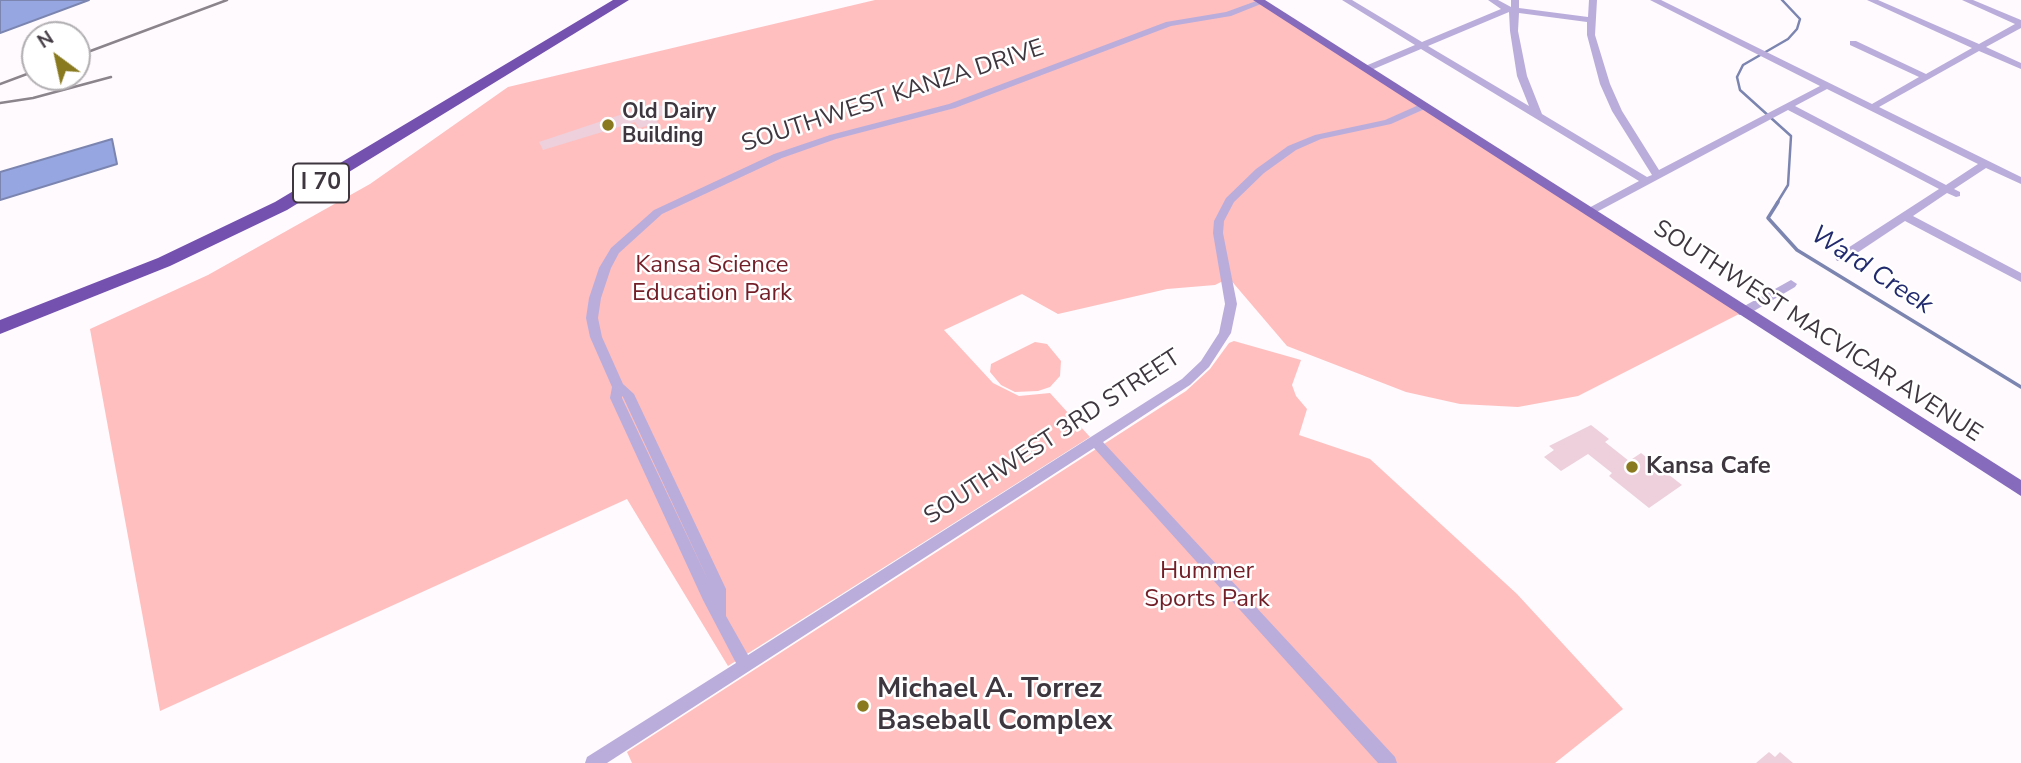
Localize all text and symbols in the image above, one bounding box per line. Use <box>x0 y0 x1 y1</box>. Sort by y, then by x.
north arrow <box>21 21 91 91</box>
text: N <box>33 25 59 55</box>
street label: SOUTHWEST KANZA DRIVE <box>738 34 1048 160</box>
place label: Old Dairy Building <box>622 100 716 150</box>
marker: Old Dairy Building <box>600 117 616 133</box>
road number: I 70 <box>293 164 349 202</box>
street label: SOUTHWEST MACVICAR AVENUE <box>1647 215 1987 449</box>
water label: Ward Creek <box>1804 220 1938 322</box>
park label: Kansa Science Education Park <box>632 252 792 308</box>
street label: SOUTHWEST 3RD STREET <box>919 344 1187 532</box>
place label: Kansa Cafe <box>1646 453 1771 481</box>
marker: Kansa Cafe <box>1624 459 1640 475</box>
park label: Hummer Sports Park <box>1144 558 1270 614</box>
place label: Michael A. Torrez Baseball Complex <box>877 673 1113 739</box>
marker: Michael A. Torrez Baseball Complex <box>855 698 871 714</box>

